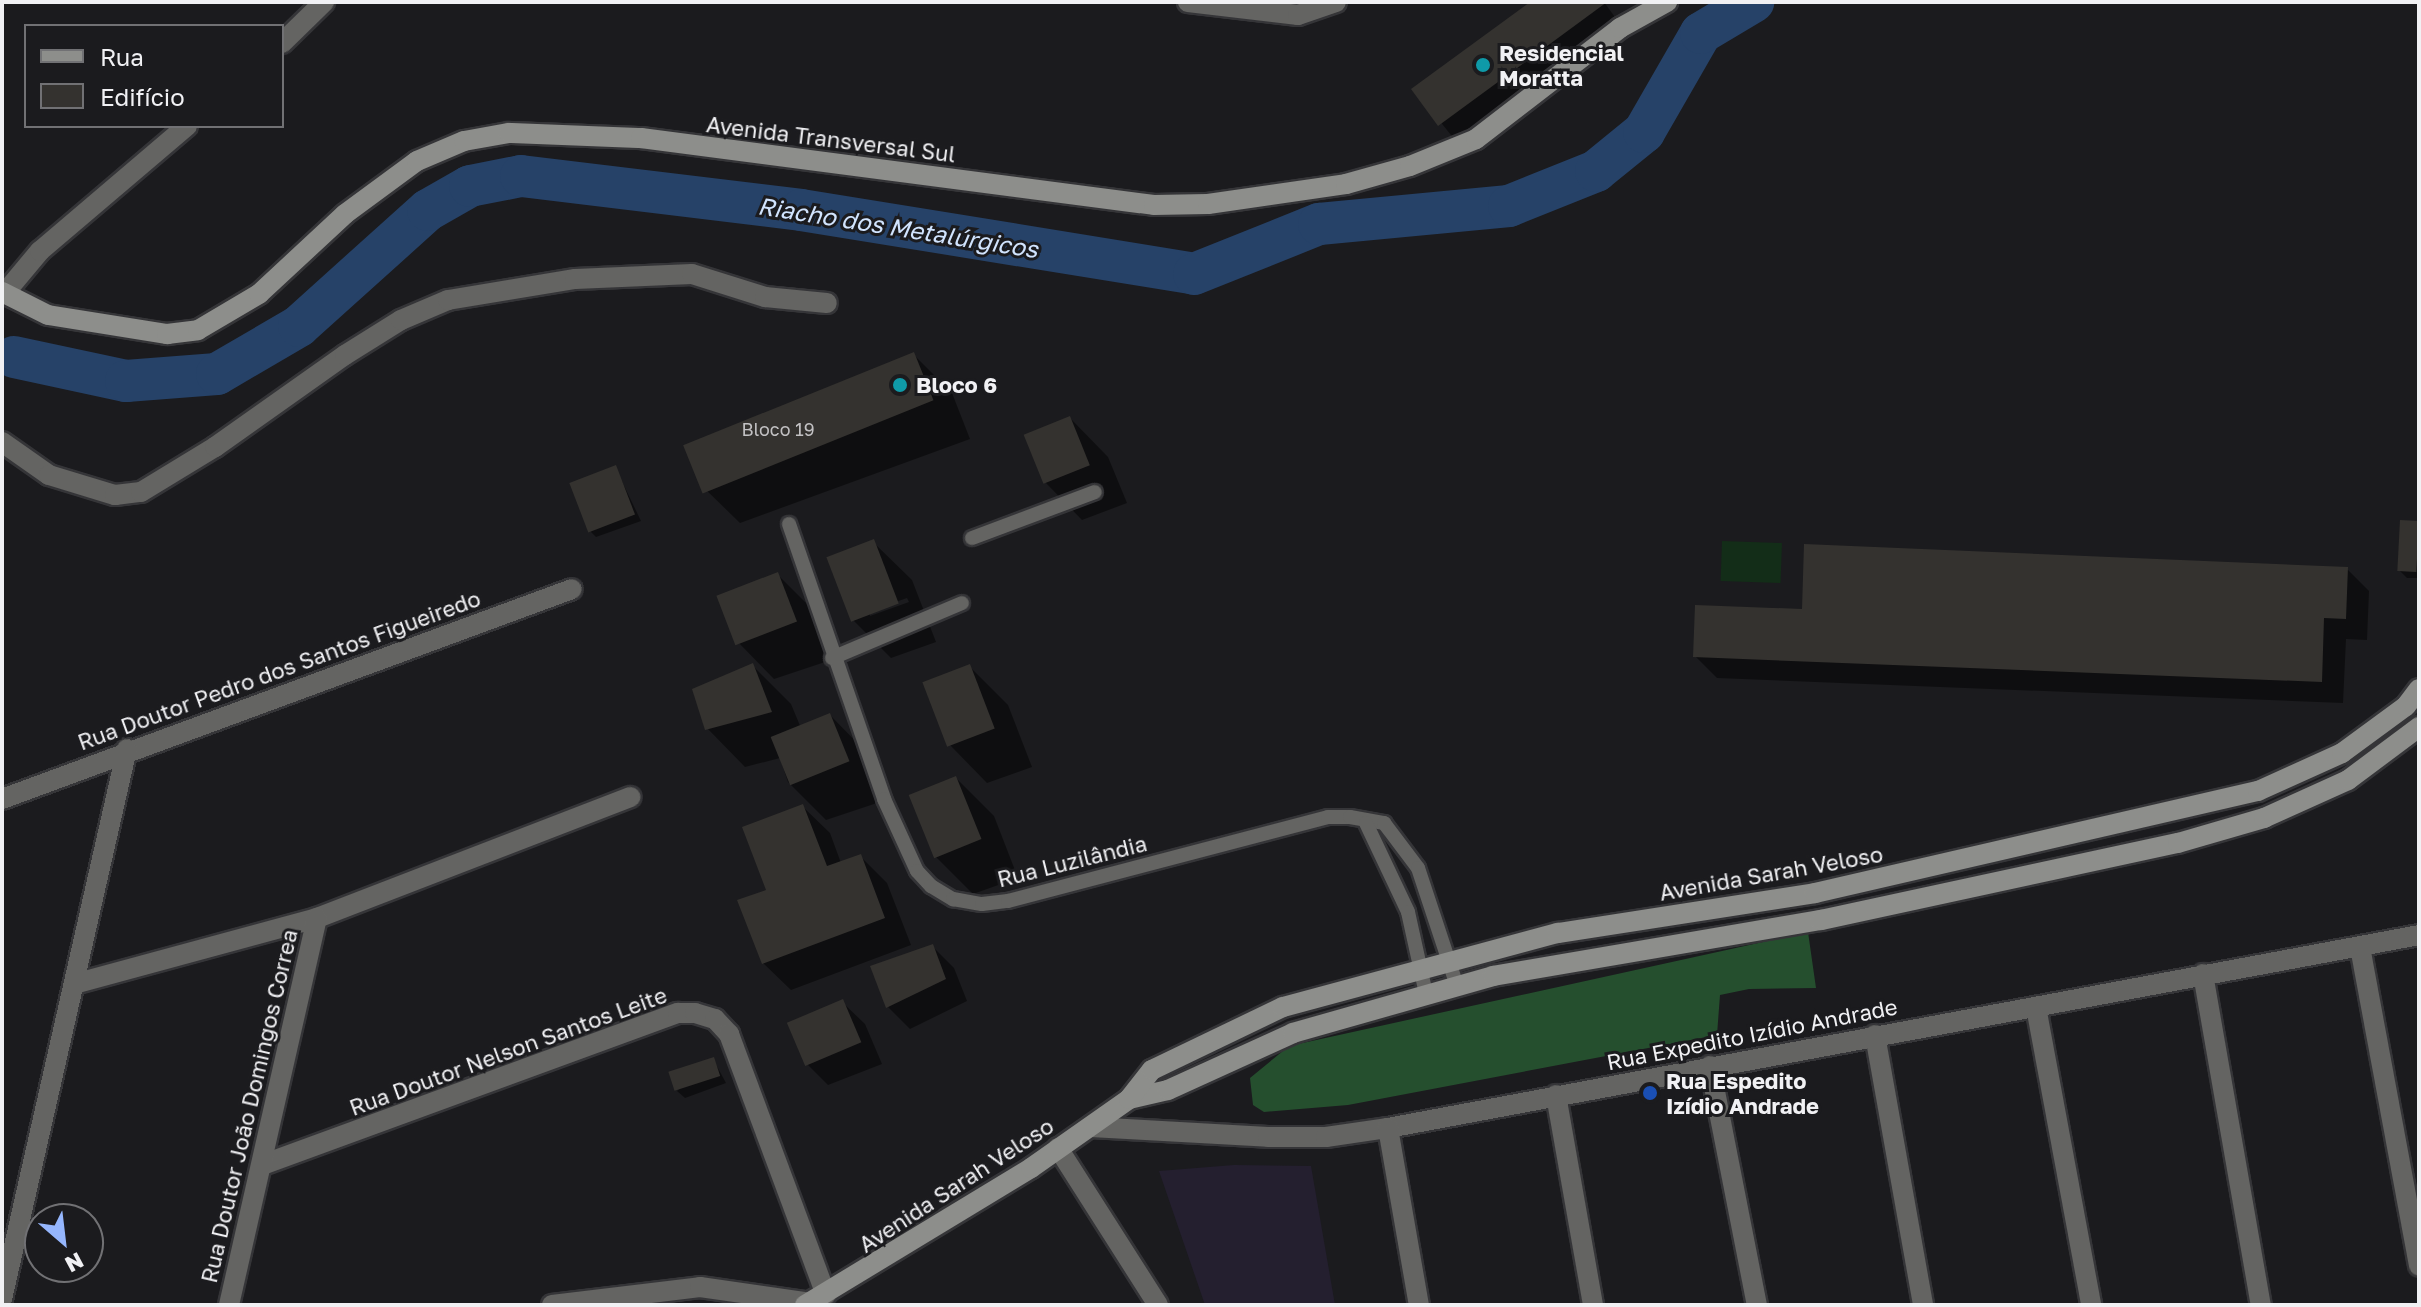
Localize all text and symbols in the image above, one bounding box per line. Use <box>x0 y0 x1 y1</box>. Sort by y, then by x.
legend <box>24 24 284 128</box>
place label: Residencial Moratta <box>1499 39 1624 90</box>
text: Rua <box>100 42 144 71</box>
marker: Residencial Moratta <box>1474 56 1492 74</box>
text: Edifício <box>100 82 185 111</box>
street label: Avenida Transversal Sul <box>705 111 957 167</box>
water label: Riacho dos Metalúrgicos <box>756 191 1040 263</box>
place label: Bloco 6 <box>916 372 997 398</box>
marker: Bloco 6 <box>891 376 909 394</box>
house number: Bloco 19 <box>741 418 815 440</box>
street label: Rua Doutor Pedro dos Santos Figueiredo <box>74 585 484 755</box>
street label: Rua Luzilândia <box>995 830 1149 892</box>
street label: Avenida Sarah Veloso <box>1657 840 1885 906</box>
street label: Rua Doutor João Domingos Correa <box>195 927 303 1285</box>
street label: Rua Doutor Nelson Santos Leite <box>346 981 670 1121</box>
street label: Rua Expedito Izídio Andrade <box>1604 993 1900 1075</box>
place label: Rua Espedito Izídio Andrade <box>1666 1067 1819 1118</box>
marker: Rua Espedito Izídio Andrade <box>1641 1084 1659 1102</box>
street label: Avenida Sarah Veloso <box>854 1112 1058 1258</box>
north arrow <box>24 1203 104 1283</box>
text: N <box>61 1247 88 1279</box>

